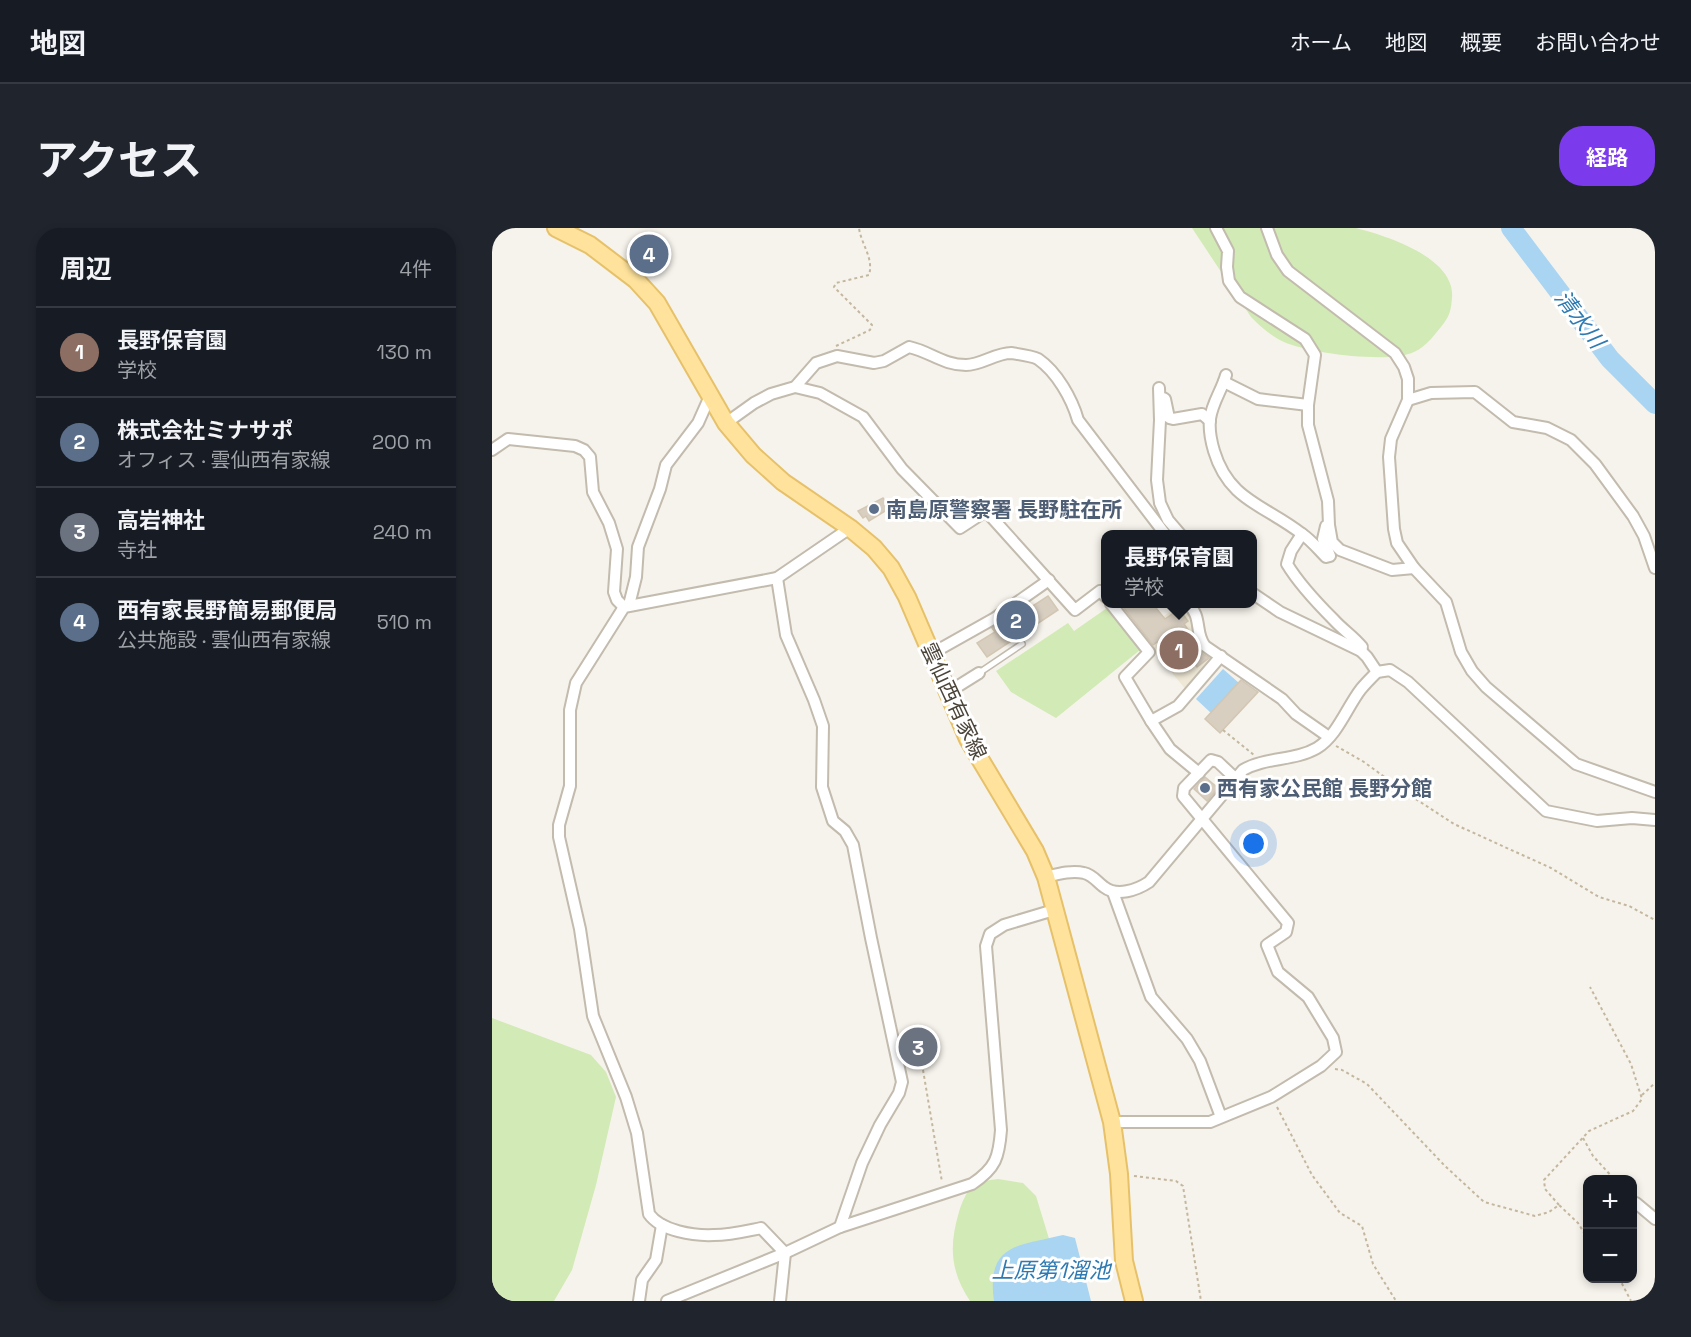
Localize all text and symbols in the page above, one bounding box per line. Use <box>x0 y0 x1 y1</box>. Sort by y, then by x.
text: 地図 <box>30 25 86 61</box>
text: ホーム <box>1290 29 1352 56</box>
text: 地図 <box>1385 29 1427 56</box>
text: 概要 <box>1460 29 1502 56</box>
text: お問い合わせ <box>1535 29 1661 56</box>
button: 経路 <box>1559 126 1655 186</box>
text: アクセス <box>36 134 202 187</box>
pin: 4 <box>630 231 668 276</box>
text: 周辺 <box>60 252 112 286</box>
text: 4件 <box>400 256 432 282</box>
water label: 清水川 <box>1549 284 1612 355</box>
text: 長野保育園 <box>117 326 227 354</box>
text: 1 <box>75 339 84 365</box>
text: 130 m <box>376 339 432 365</box>
text: 学校 <box>117 357 157 383</box>
text: 株式会社ミナサポ <box>117 416 293 444</box>
text: 2 <box>74 429 85 455</box>
text: 200 m <box>372 429 432 455</box>
text: オフィス · 雲仙西有家線 <box>117 447 331 473</box>
place label: 南島原警察署 長野駐在所 <box>886 496 1122 523</box>
marker: 南島原警察署 長野駐在所 <box>867 502 881 516</box>
text: 高岩神社 <box>117 506 205 534</box>
text: 3 <box>73 519 86 545</box>
text: 240 m <box>373 519 432 545</box>
popup <box>1101 530 1257 608</box>
text: 寺社 <box>117 537 157 563</box>
text: 長野保育園 <box>1124 543 1234 571</box>
text: 学校 <box>1124 574 1164 600</box>
text: 西有家長野簡易郵便局 <box>117 596 337 624</box>
pin: 2 <box>996 598 1036 642</box>
text: 4 <box>73 609 86 635</box>
text: 510 m <box>377 609 432 635</box>
text: 公共施設 · 雲仙西有家線 <box>117 627 331 653</box>
pin: 1 <box>1160 628 1198 672</box>
street label: 雲仙西有家線 <box>915 638 993 764</box>
place label: 西有家公民館 長野分館 <box>1217 775 1432 802</box>
marker: 西有家公民館 長野分館 <box>1198 781 1212 795</box>
your location <box>1239 829 1268 858</box>
pin: 3 <box>898 1024 938 1070</box>
map controls <box>1583 1175 1637 1283</box>
button: + <box>1583 1175 1637 1229</box>
button: − <box>1583 1229 1637 1283</box>
water label: 上原第1溜池 <box>991 1256 1113 1284</box>

